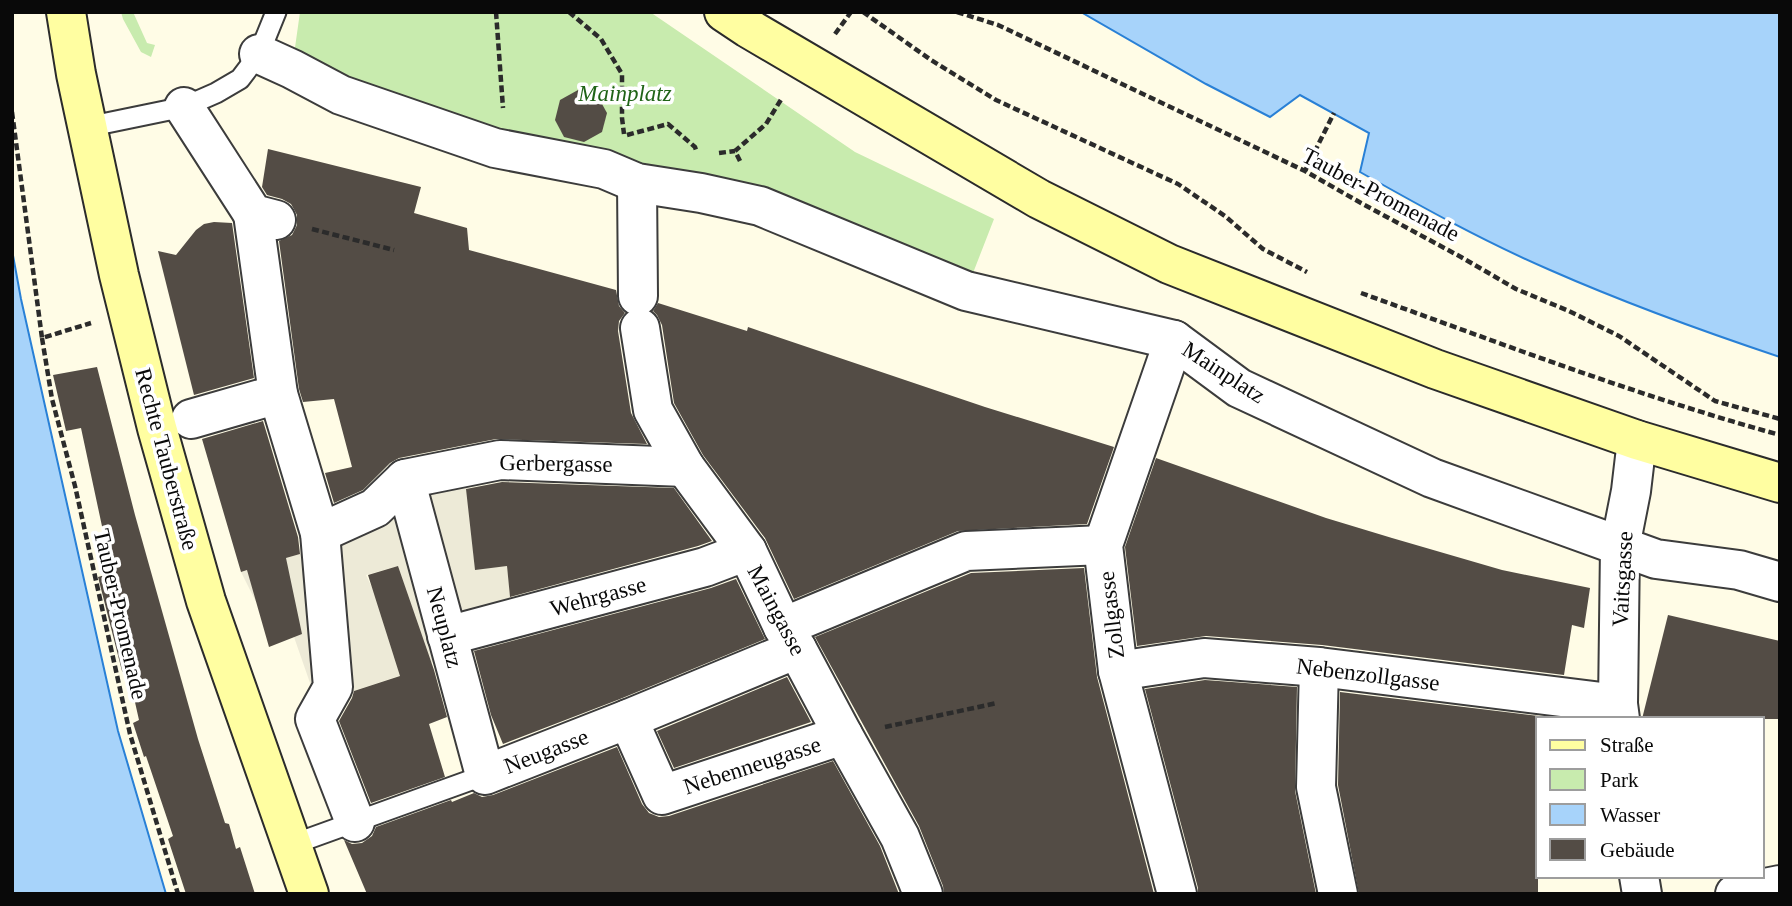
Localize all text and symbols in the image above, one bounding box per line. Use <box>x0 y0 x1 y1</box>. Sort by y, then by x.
park label: Mainplatz <box>577 81 672 106</box>
street label: Tauber-Promenade <box>1298 143 1464 246</box>
street label: Mainplatz <box>1178 337 1270 408</box>
street label: Rechte Tauberstraße <box>130 365 203 553</box>
street label: Gerbergasse <box>499 450 613 477</box>
street label: Tauber-Promenade <box>89 526 152 702</box>
street label: Vaitsgasse <box>1608 531 1637 628</box>
street label: Maingasse <box>742 561 811 660</box>
street label: Zollgasse <box>1094 570 1129 660</box>
street label: Wehrgasse <box>547 572 649 621</box>
street label: Neuplatz <box>422 584 467 670</box>
street label: Nebenzollgasse <box>1295 653 1441 696</box>
legend <box>1536 717 1764 878</box>
street label: Neugasse <box>501 724 592 779</box>
street label: Nebenneugasse <box>680 731 824 799</box>
text: Straße <box>1600 733 1654 757</box>
text: Park <box>1600 768 1639 792</box>
text: Wasser <box>1600 803 1660 827</box>
text: Gebäude <box>1600 838 1675 862</box>

